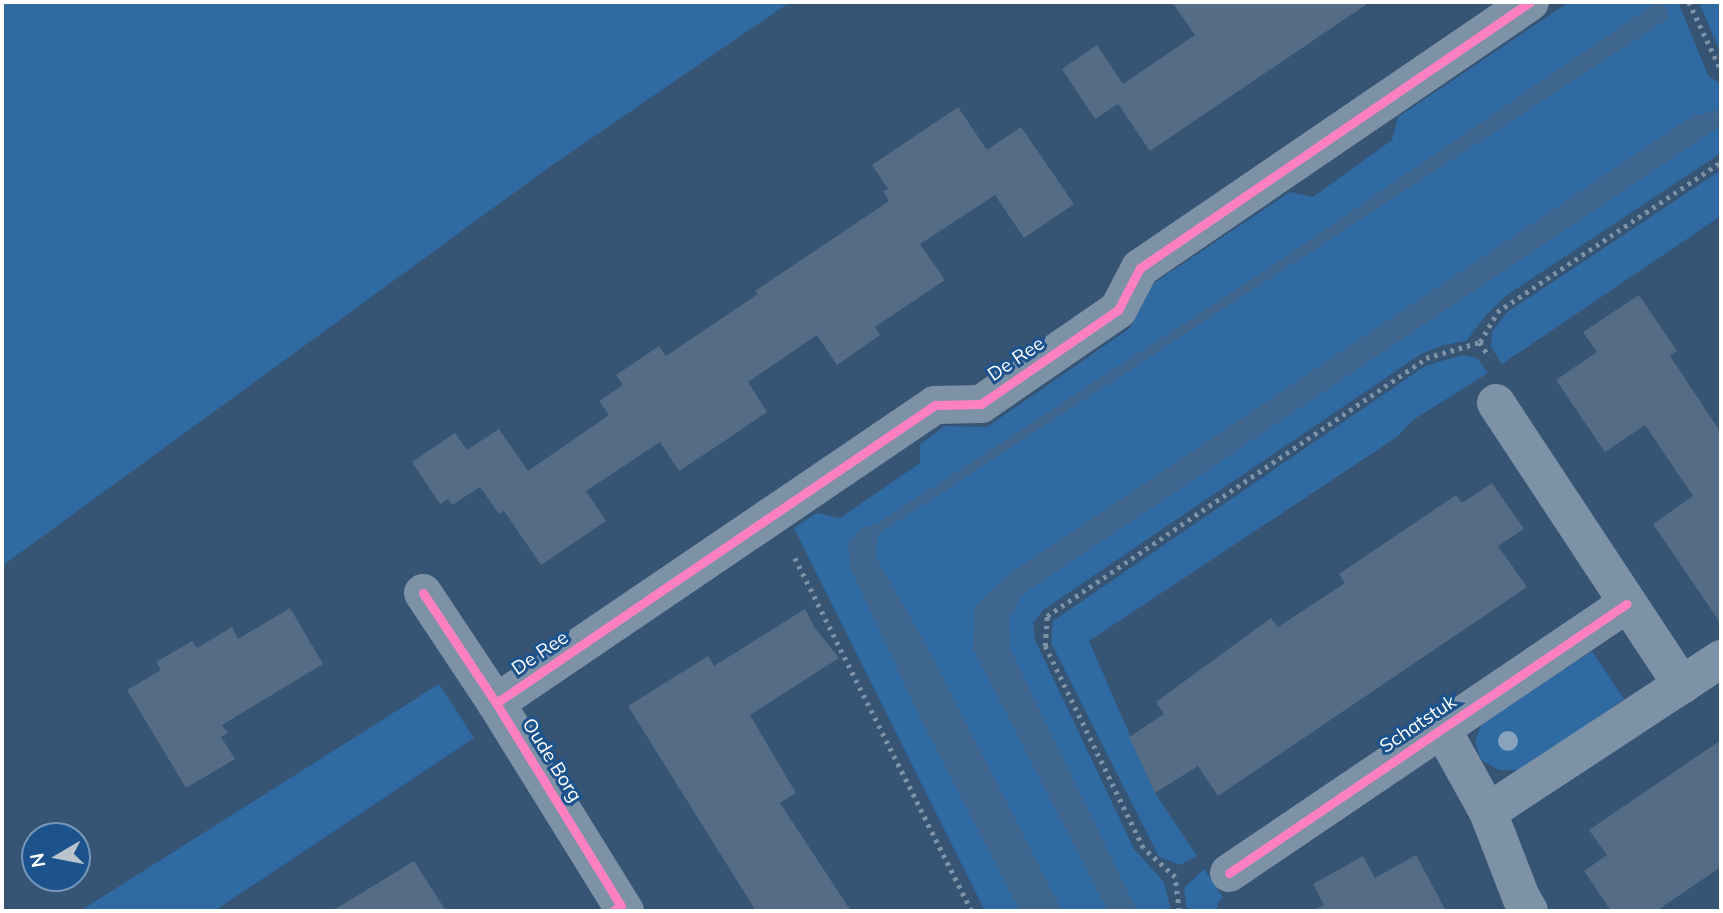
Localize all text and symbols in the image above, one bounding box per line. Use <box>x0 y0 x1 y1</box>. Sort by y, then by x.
street label: De Ree <box>983 332 1049 386</box>
street label: De Ree <box>507 626 573 680</box>
street label: Schatstuk <box>1375 690 1461 758</box>
street label: Oude Borg <box>517 714 587 806</box>
north arrow <box>21 822 91 892</box>
text: N <box>24 851 50 869</box>

